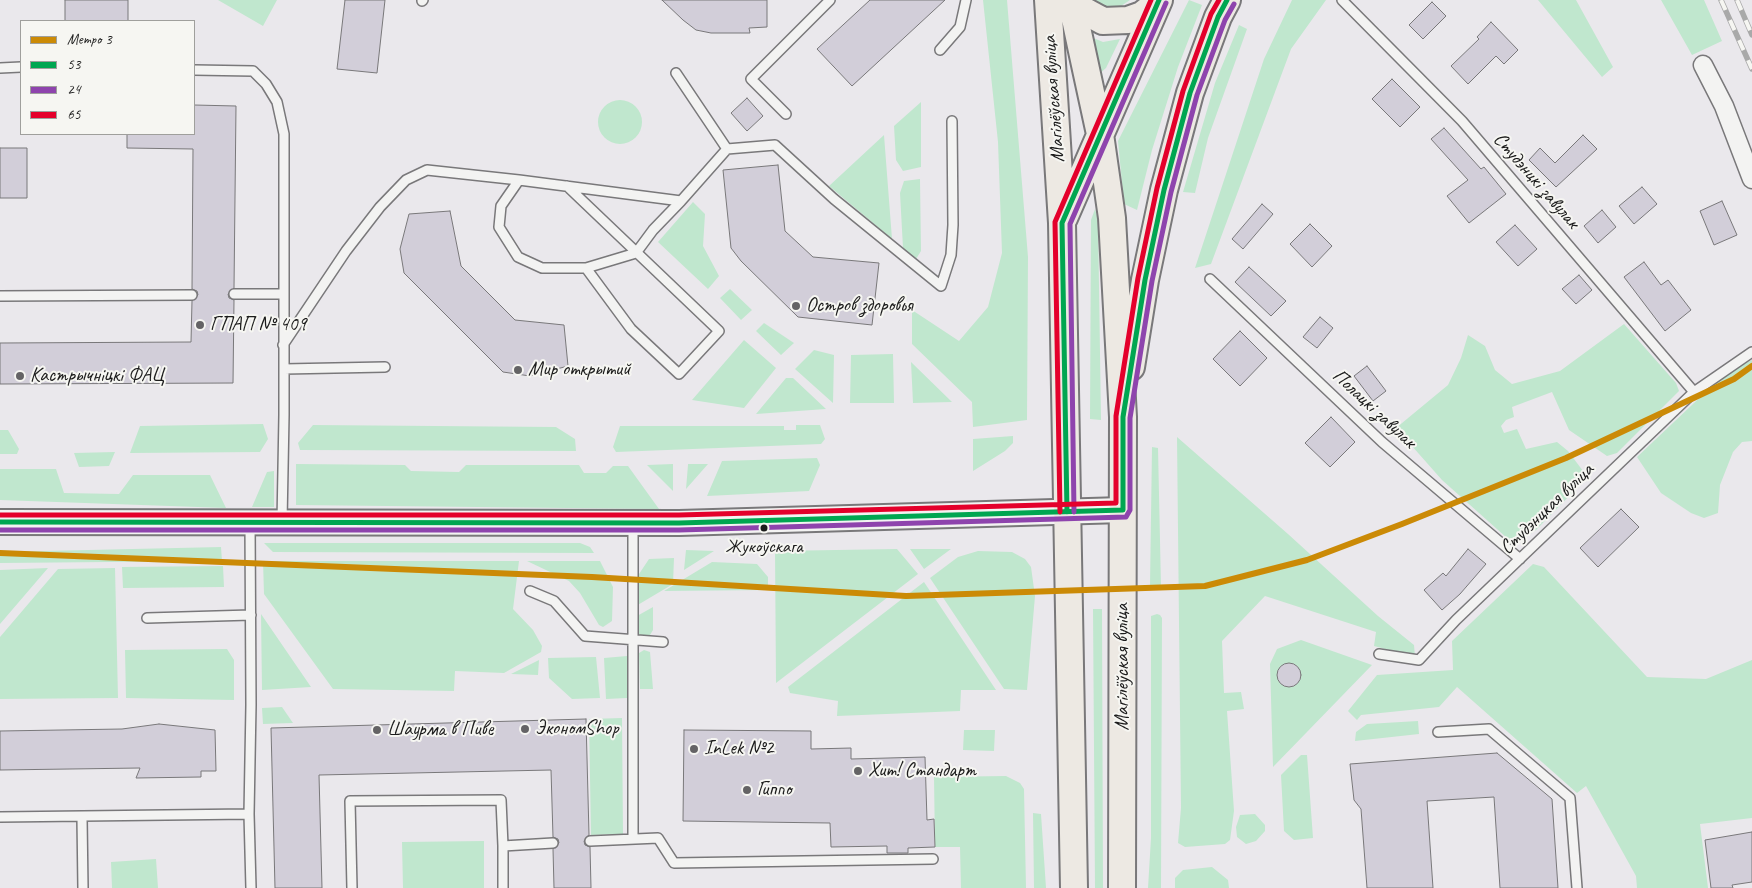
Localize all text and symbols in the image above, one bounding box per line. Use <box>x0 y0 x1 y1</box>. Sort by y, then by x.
legend <box>20 20 195 135</box>
text: Метро 3 <box>67 30 112 49</box>
street label: Магілёўская вуліца <box>1038 35 1070 163</box>
text: 53 <box>67 55 81 74</box>
text: 24 <box>67 80 81 99</box>
text: 65 <box>67 105 81 124</box>
street label: Студэнцкі завулак <box>1488 128 1584 234</box>
place label: Остров здоровья <box>806 294 913 318</box>
marker: Остров здоровья <box>790 300 802 312</box>
place label: ГПАП № 409 <box>210 313 307 337</box>
marker: ГПАП № 409 <box>194 319 206 331</box>
place label: Мир открытий <box>528 358 631 382</box>
place label: Кастрычніцкі ФАЦ <box>30 364 164 388</box>
marker: Мир открытий <box>512 364 524 376</box>
street label: Полацкі завулак <box>1327 364 1421 454</box>
marker: Кастрычніцкі ФАЦ <box>14 370 26 382</box>
street label: Студэнцкая вуліца <box>1495 458 1599 560</box>
marker: Жукоўскага <box>759 523 769 533</box>
place label: Жукоўскага <box>725 536 803 558</box>
street label: Магілёўская вуліца <box>1111 604 1135 730</box>
place label: ЭкономShop <box>535 717 619 741</box>
place label: Шаурма в Пиве <box>387 718 493 742</box>
marker: ЭкономShop <box>519 723 531 735</box>
marker: Шаурма в Пиве <box>371 724 383 736</box>
place label: InLek №2 <box>704 737 773 761</box>
marker: InLek №2 <box>688 743 700 755</box>
place label: Хит! Стандарт <box>868 759 976 783</box>
marker: Хит! Стандарт <box>852 765 864 777</box>
place label: Гиппо <box>757 778 792 802</box>
marker: Гиппо <box>741 784 753 796</box>

